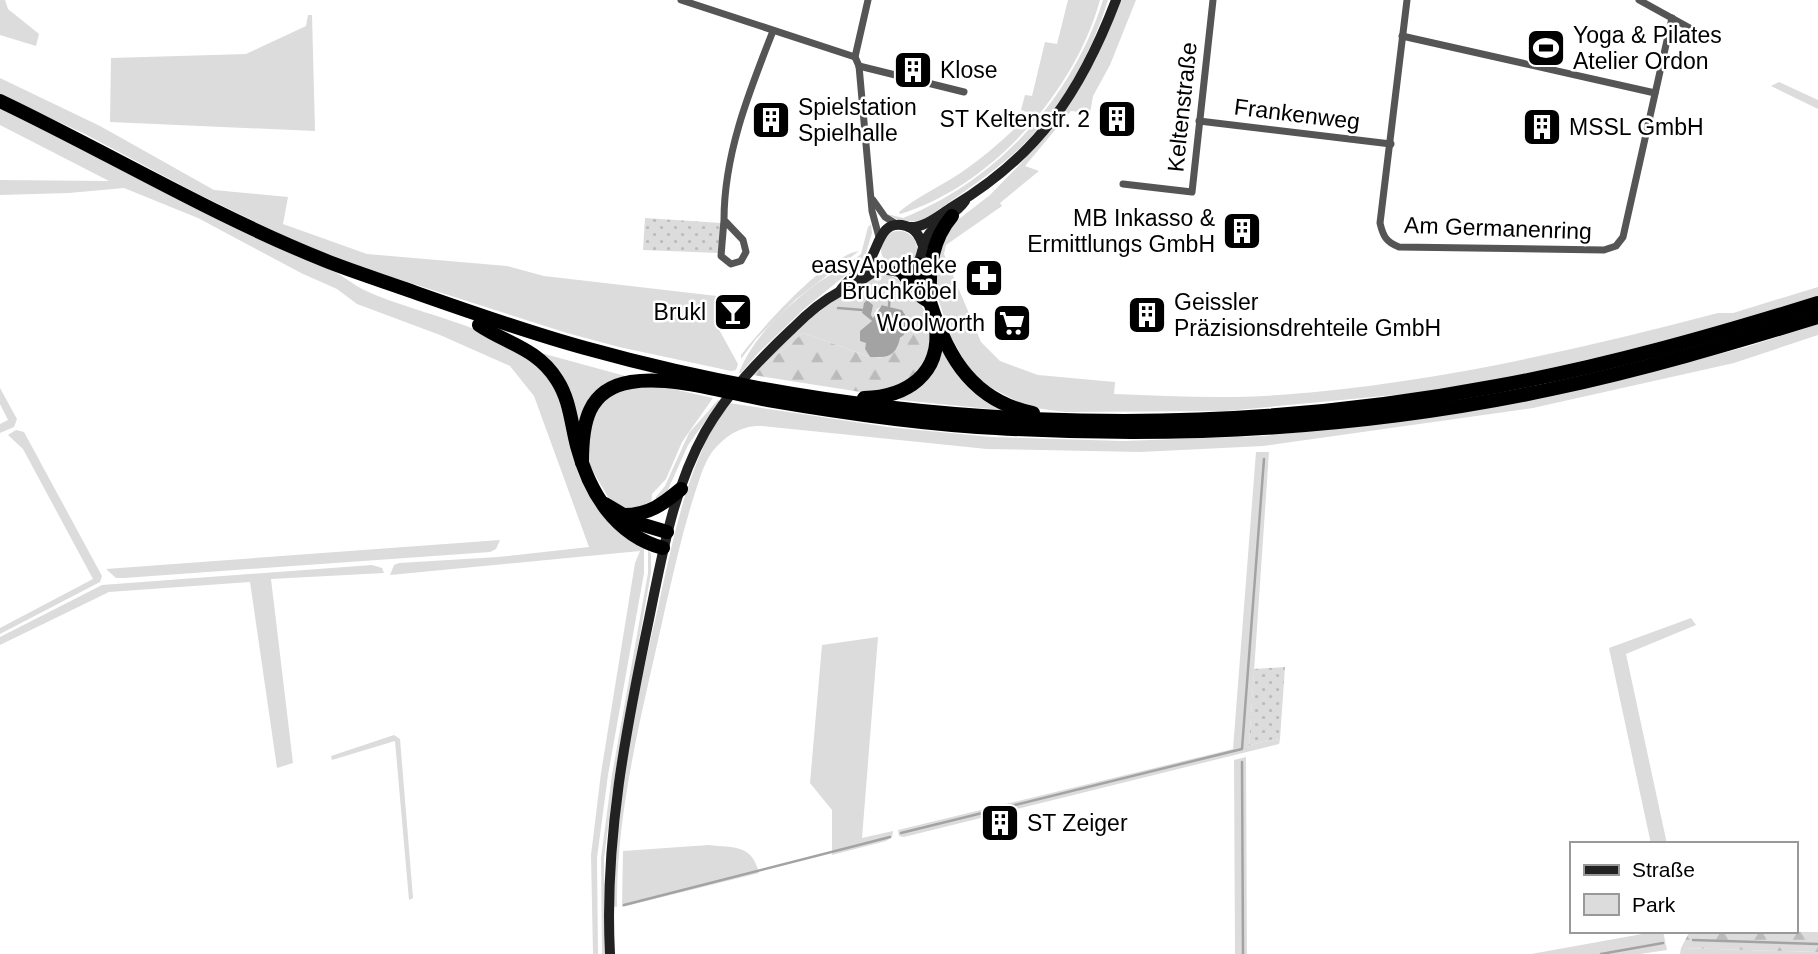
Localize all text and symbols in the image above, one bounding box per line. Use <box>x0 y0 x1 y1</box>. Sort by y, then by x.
place label: Yoga & Pilates Atelier Ordon <box>1573 22 1722 74</box>
sports icon: Yoga & Pilates Atelier Ordon <box>1525 27 1567 69</box>
street label: Keltenstraße <box>1162 41 1202 173</box>
building icon: Klose <box>892 49 934 91</box>
place label: Klose <box>940 57 998 83</box>
street label: Frankenweg <box>1233 93 1361 135</box>
place label: Spielstation Spielhalle <box>798 94 917 146</box>
building icon: ST Keltenstr. 2 <box>1096 98 1138 140</box>
building icon: Spielstation Spielhalle <box>750 99 792 141</box>
place label: ST Keltenstr. 2 <box>940 106 1090 132</box>
building icon: MSSL GmbH <box>1521 106 1563 148</box>
place label: MSSL GmbH <box>1569 114 1704 140</box>
place label: MB Inkasso & Ermittlungs GmbH <box>1027 205 1215 257</box>
building icon: MB Inkasso & Ermittlungs GmbH <box>1221 210 1263 252</box>
street label: Am Germanenring <box>1404 212 1592 244</box>
place label: easyApotheke Bruchköbel <box>811 252 957 304</box>
pharmacy icon: easyApotheke Bruchköbel <box>963 257 1005 299</box>
place label: Geissler Präzisionsdrehteile GmbH <box>1174 289 1441 341</box>
bar icon: Brukl <box>712 291 754 333</box>
building icon: Geissler Präzisionsdrehteile GmbH <box>1126 294 1168 336</box>
place label: Brukl <box>654 299 706 325</box>
supermarket icon: Woolworth <box>991 302 1033 344</box>
place label: Woolworth <box>877 310 985 336</box>
building icon: ST Zeiger <box>979 802 1021 844</box>
place label: ST Zeiger <box>1027 810 1128 836</box>
legend <box>1570 842 1797 933</box>
text: Straße <box>1632 858 1695 881</box>
text: Park <box>1632 893 1676 916</box>

